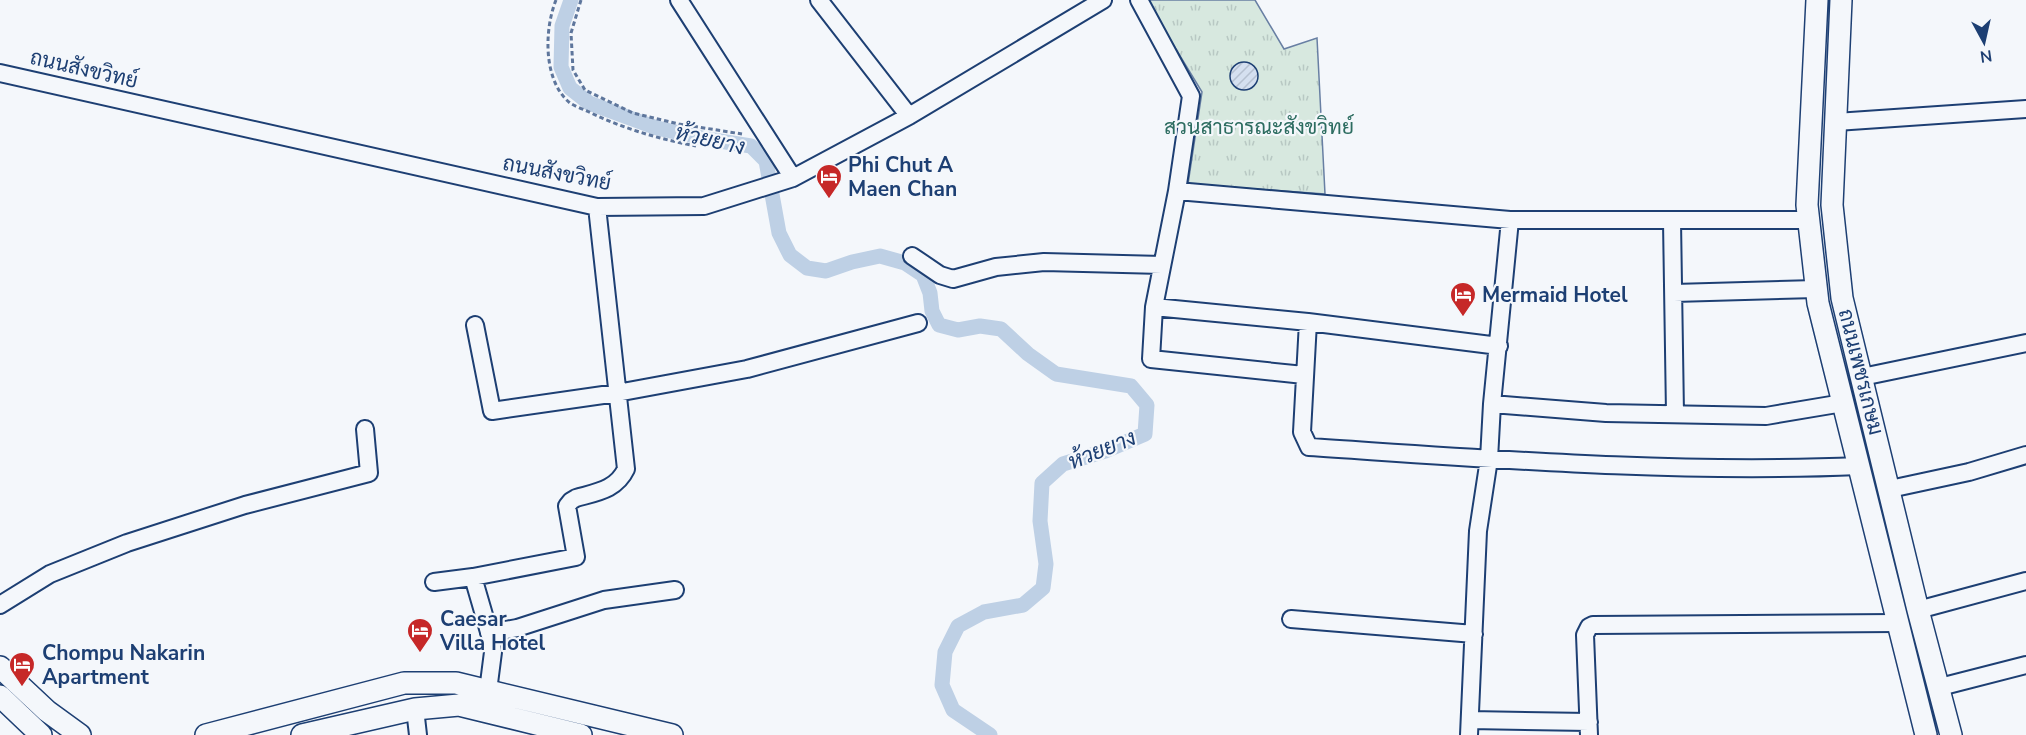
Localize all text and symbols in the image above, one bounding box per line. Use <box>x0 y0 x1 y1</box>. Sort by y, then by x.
north arrow <box>1954 12 2014 72</box>
street label: ถนนสังขวิทย์ <box>27 43 141 95</box>
text: N <box>1978 44 1993 68</box>
park label: สวนสาธารณะสังขวิทย์ <box>1164 113 1354 141</box>
water label: ห้วยยาง <box>672 117 748 163</box>
street label: ถนนสังขวิทย์ <box>500 149 614 197</box>
place label: Phi Chut A Maen Chan <box>848 151 957 203</box>
hotel icon: Phi Chut A Maen Chan <box>814 162 844 200</box>
hotel icon: Mermaid Hotel <box>1448 280 1478 318</box>
place label: Mermaid Hotel <box>1482 281 1628 309</box>
street label: ถนนเพชรเกษม <box>1832 306 1890 438</box>
water label: ห้วยยาง <box>1063 423 1141 477</box>
place label: Caesar Villa Hotel <box>439 605 545 657</box>
hotel icon: Caesar Villa Hotel <box>405 616 435 654</box>
place label: Chompu Nakarin Apartment <box>42 639 205 691</box>
hotel icon: Chompu Nakarin Apartment <box>7 650 37 688</box>

